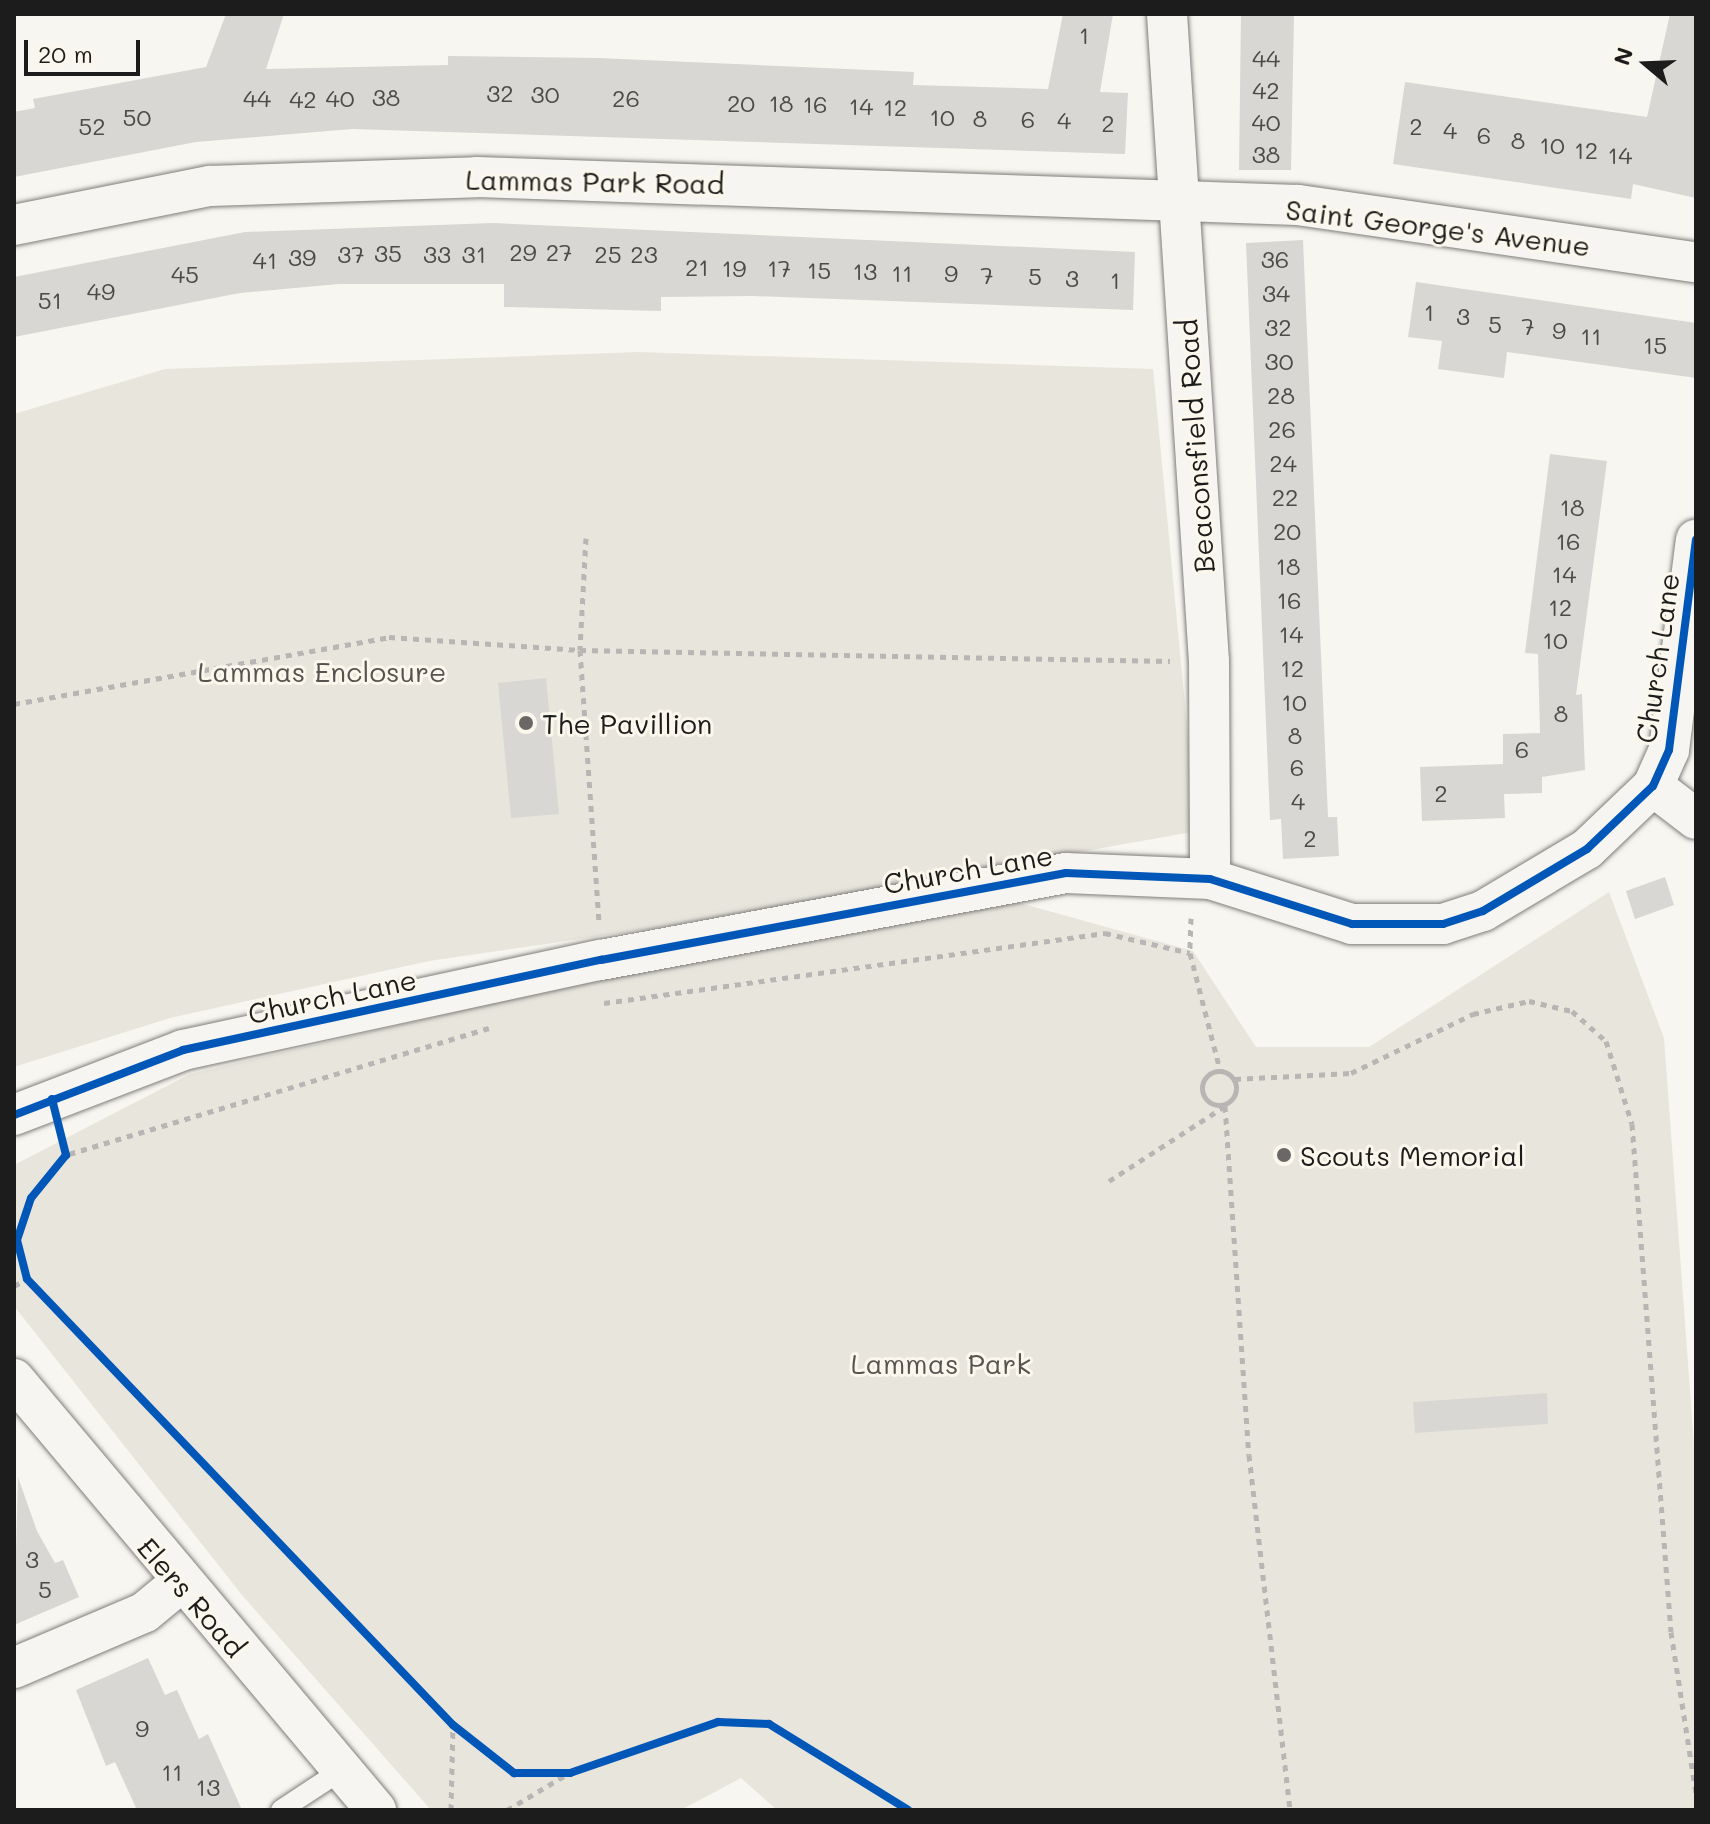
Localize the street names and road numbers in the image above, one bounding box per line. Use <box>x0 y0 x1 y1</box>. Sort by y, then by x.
street label: Lammas Park Road <box>465 162 725 200</box>
street label: Saint George's Avenue <box>1284 192 1592 262</box>
street label: Beaconsfield Road <box>1169 318 1221 574</box>
street label: Church Lane <box>1628 571 1686 745</box>
street label: Church Lane <box>881 838 1055 900</box>
street label: Church Lane <box>245 962 419 1030</box>
street label: Elers Road <box>131 1531 253 1663</box>

